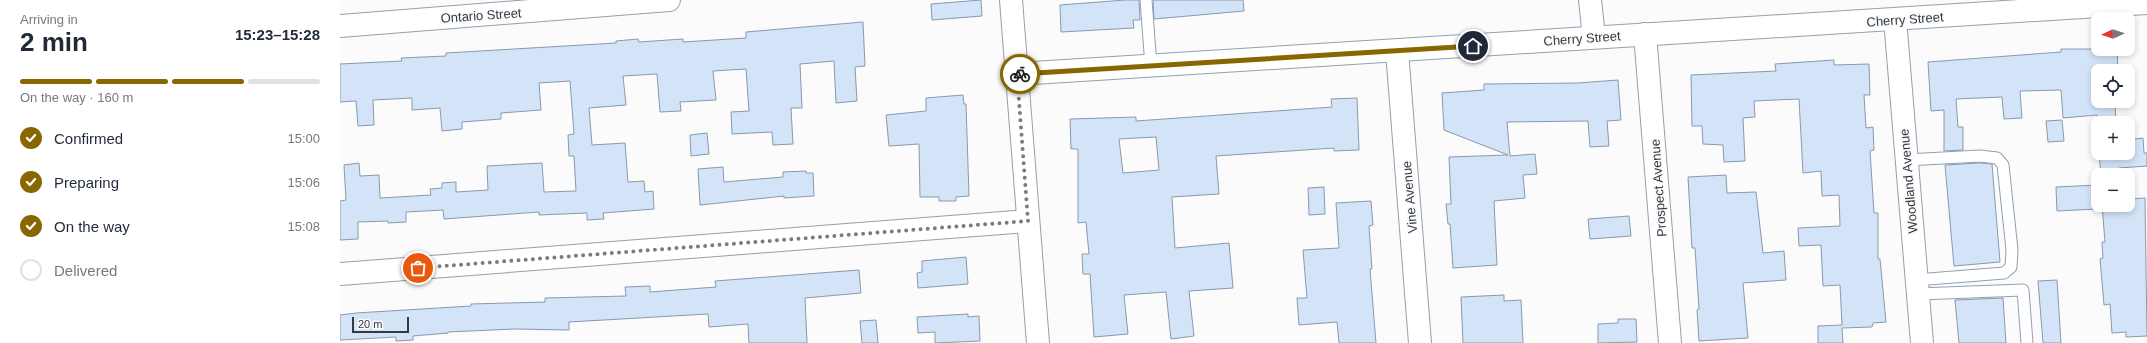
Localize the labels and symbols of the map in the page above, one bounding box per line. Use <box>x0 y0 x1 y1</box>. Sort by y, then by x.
street label: Ontario Street <box>440 5 522 26</box>
street label: Cherry Street <box>1866 9 1944 30</box>
north arrow <box>2091 12 2135 56</box>
street label: Cherry Street <box>1543 28 1621 49</box>
pin <box>1456 29 1490 63</box>
courier <box>1000 54 1040 94</box>
street label: Woodland Avenue <box>1896 128 1921 234</box>
street label: Prospect Avenue <box>1648 139 1669 237</box>
street label: Vine Avenue <box>1399 160 1420 234</box>
pin <box>401 251 435 285</box>
scale bar <box>352 315 409 334</box>

